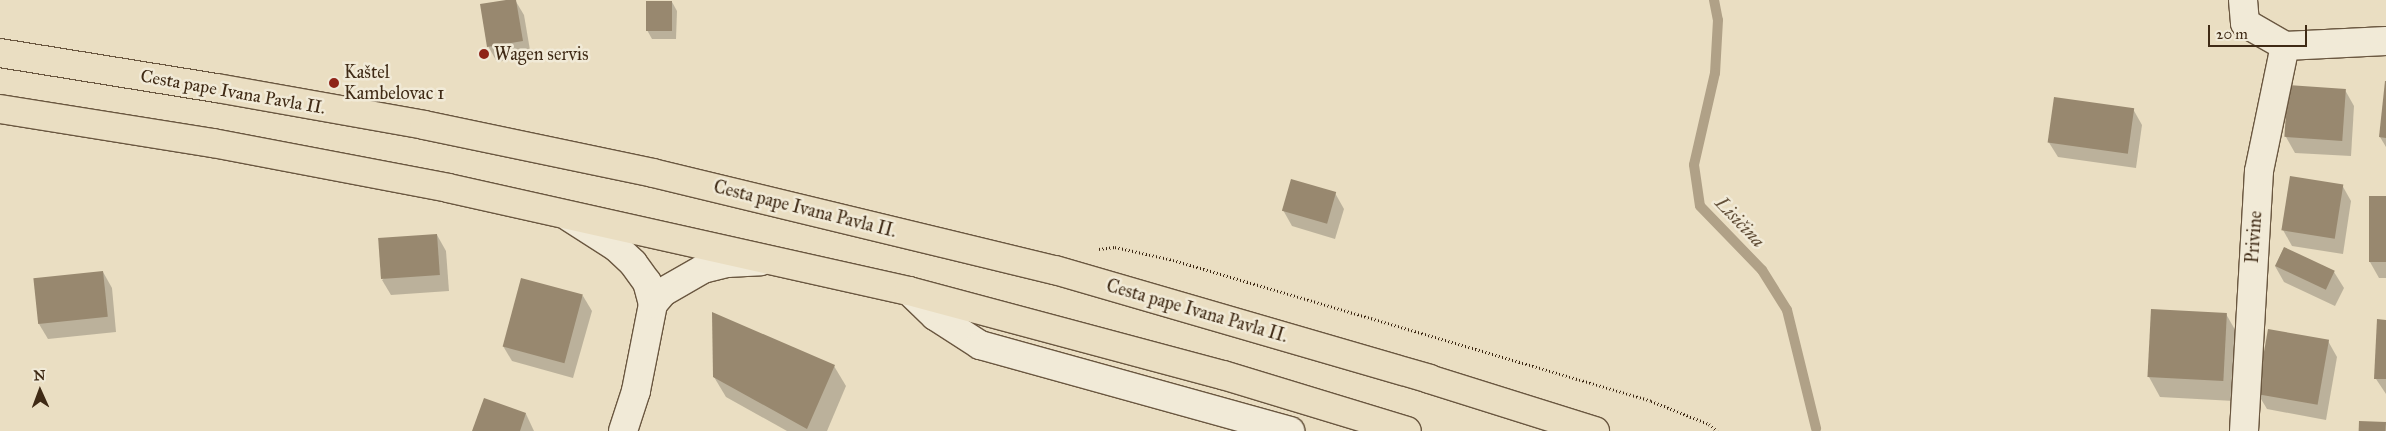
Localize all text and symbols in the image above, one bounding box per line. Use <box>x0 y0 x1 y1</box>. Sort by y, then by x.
scale bar <box>2211 15 2310 47</box>
text: 20 m <box>2216 25 2248 43</box>
place label: Wagen servis <box>494 43 589 65</box>
marker: Wagen servis <box>478 48 490 60</box>
place label: Kaštel Kambelovac 1 <box>344 62 444 104</box>
street label: Cesta pape Ivana Pavla II. <box>139 65 327 119</box>
marker: Kaštel Kambelovac 1 <box>328 77 340 89</box>
street label: Cesta pape Ivana Pavla II. <box>711 176 899 242</box>
water label: Lisičina <box>1710 192 1770 252</box>
street label: Privine <box>2241 210 2267 264</box>
street label: Cesta pape Ivana Pavla II. <box>1104 275 1290 347</box>
north arrow <box>15 366 65 416</box>
text: N <box>33 367 46 384</box>

